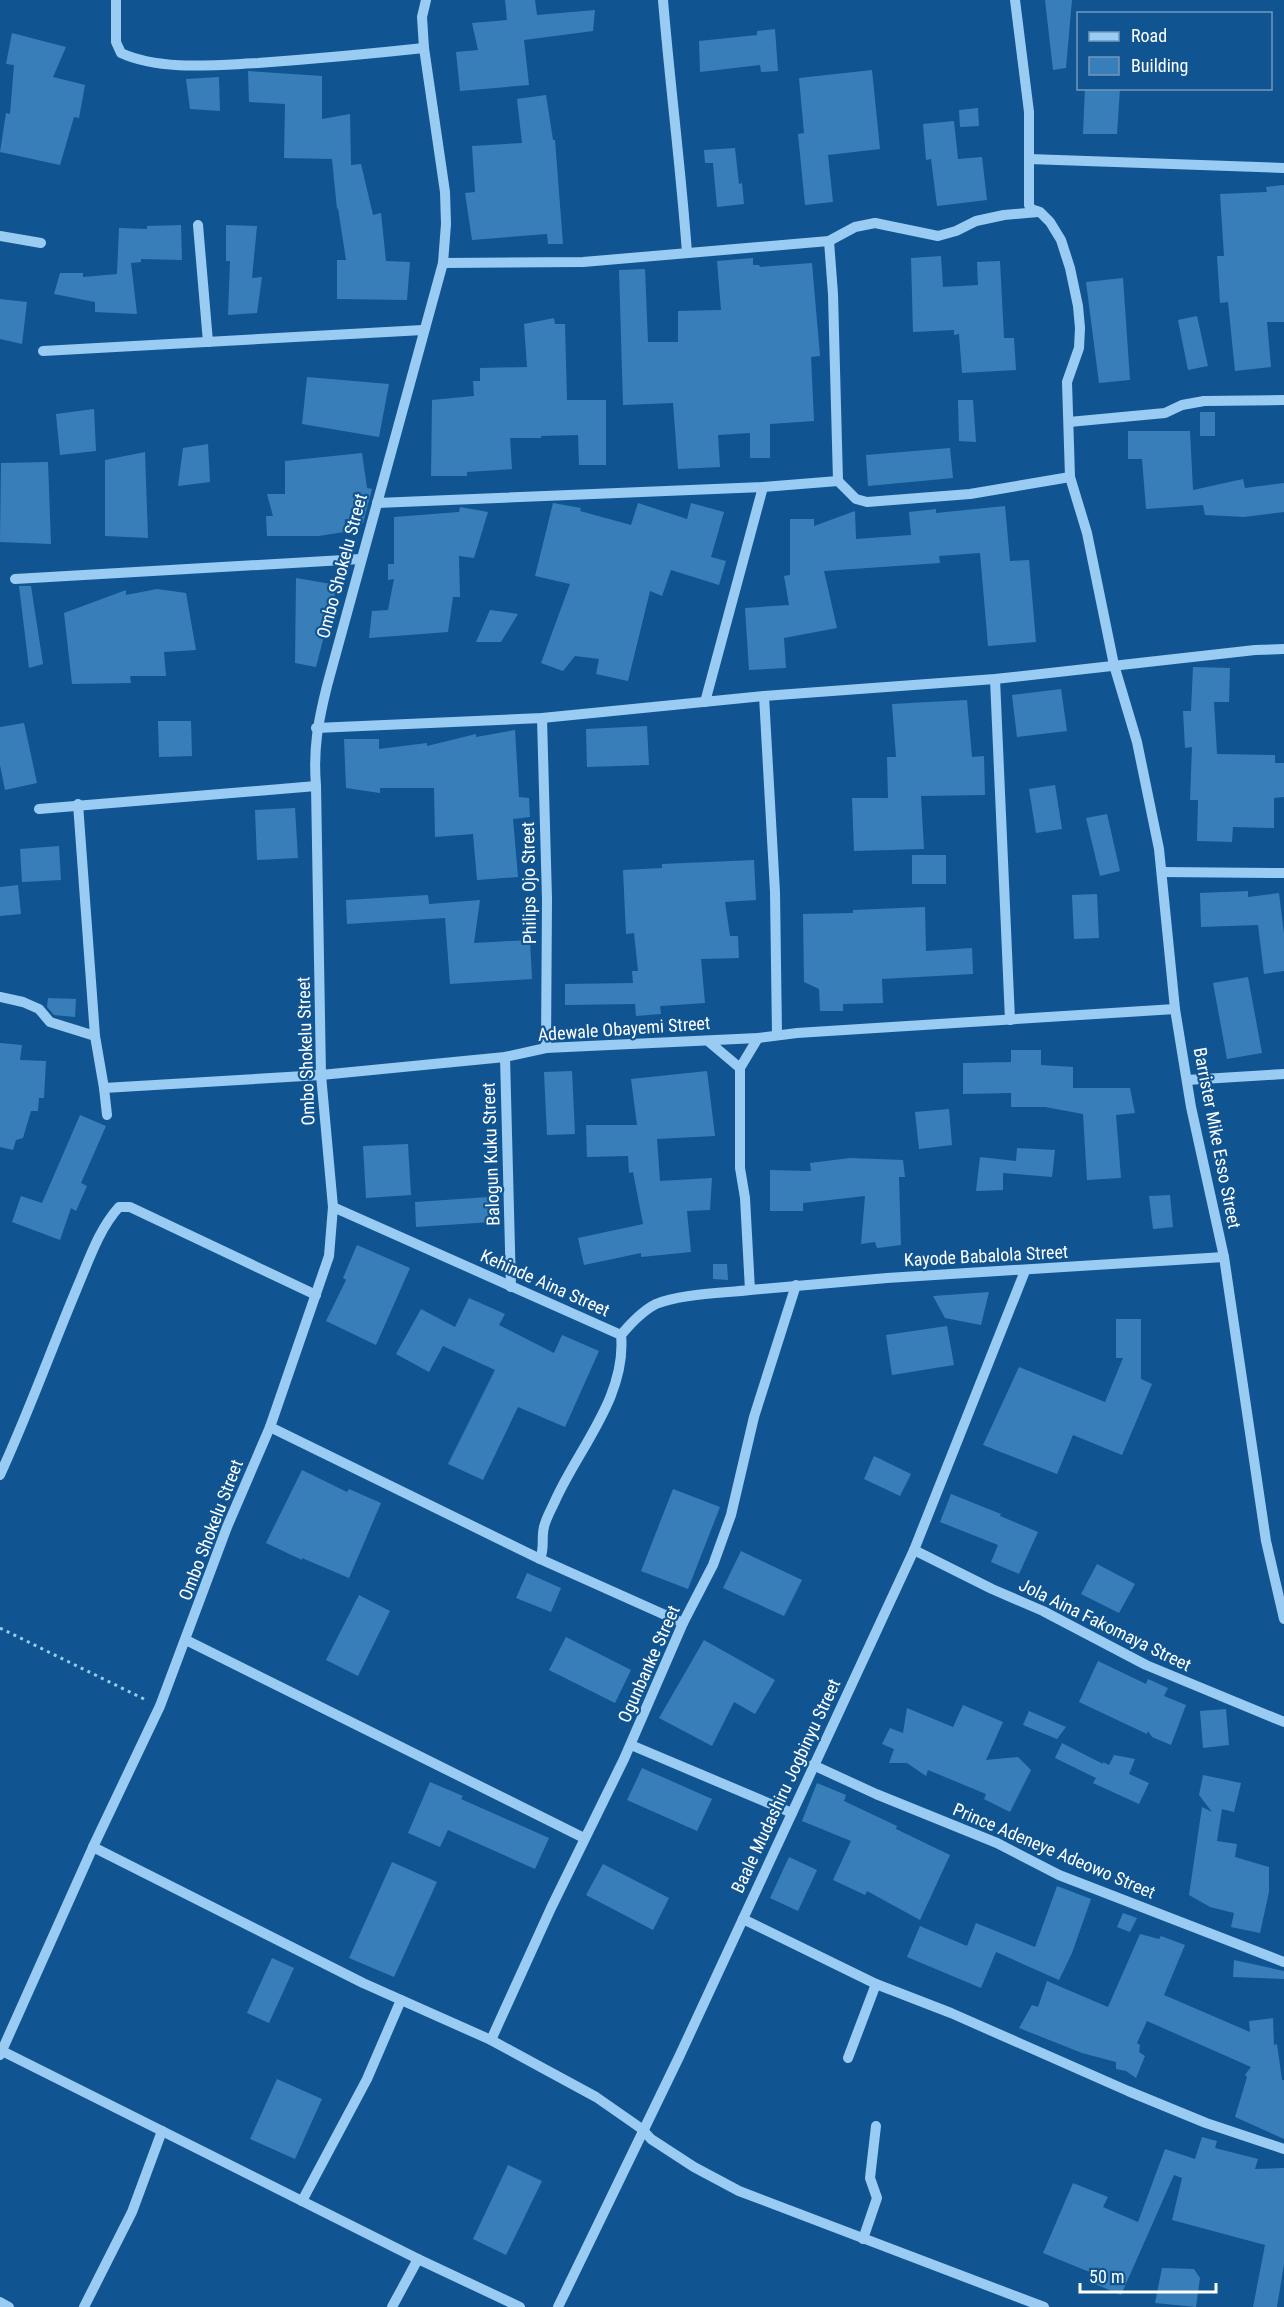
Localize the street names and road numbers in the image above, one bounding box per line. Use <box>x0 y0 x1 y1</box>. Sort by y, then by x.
street label: Ombo Shokelu Street <box>312 491 371 641</box>
street label: Philips Ojo Street <box>517 822 540 944</box>
street label: Ombo Shokelu Street <box>292 976 319 1126</box>
street label: Adewale Obayemi Street <box>537 1012 711 1045</box>
street label: Barrister Mike Esso Street <box>1190 1046 1245 1230</box>
street label: Balogun Kuku Street <box>478 1082 503 1226</box>
street label: Kayode Babalola Street <box>903 1241 1069 1270</box>
street label: Kehinde Aina Street <box>477 1245 613 1320</box>
street label: Ombo Shokelu Street <box>174 1457 247 1603</box>
street label: Jola Aina Fakomaya Street <box>1016 1574 1195 1675</box>
street label: Ogunbanke Street <box>613 1602 684 1726</box>
street label: Baale Mudashiru Jogbinyu Street <box>727 1675 844 1896</box>
street label: Prince Adeneye Adeowo Street <box>950 1798 1159 1903</box>

